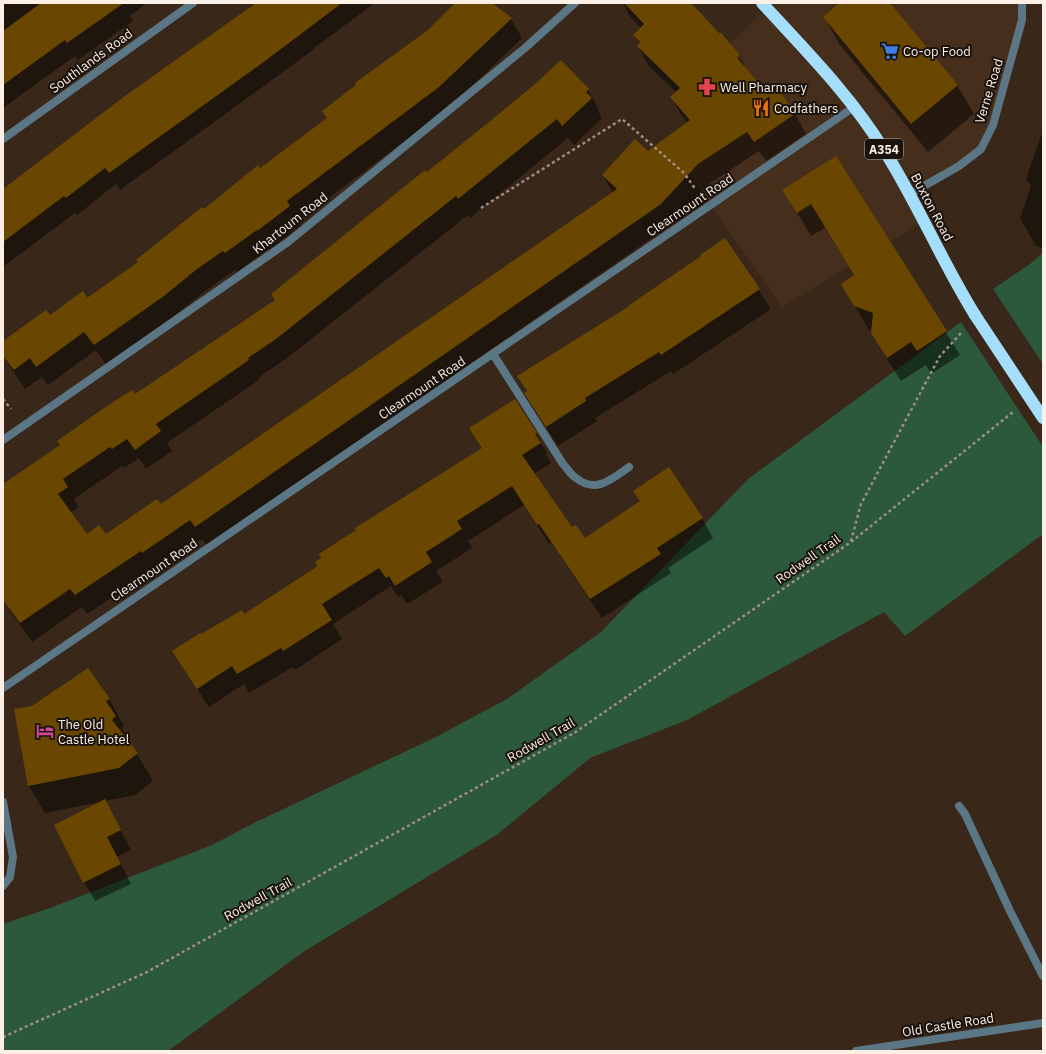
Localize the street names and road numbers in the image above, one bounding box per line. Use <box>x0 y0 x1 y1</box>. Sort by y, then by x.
street label: Southlands Road <box>46 25 136 97</box>
street label: Verne Road <box>971 57 1007 125</box>
road number: A354 <box>865 139 903 159</box>
street label: Clearmount Road <box>643 170 737 240</box>
street label: Buxton Road <box>907 170 957 244</box>
street label: Khartoum Road <box>249 188 331 258</box>
street label: Clearmount Road <box>375 353 469 423</box>
street label: Rodwell Trail <box>772 530 844 588</box>
street label: Clearmount Road <box>107 535 201 605</box>
street label: Rodwell Trail <box>504 714 578 766</box>
street label: Rodwell Trail <box>221 873 295 925</box>
street label: Old Castle Road <box>901 1009 995 1041</box>

